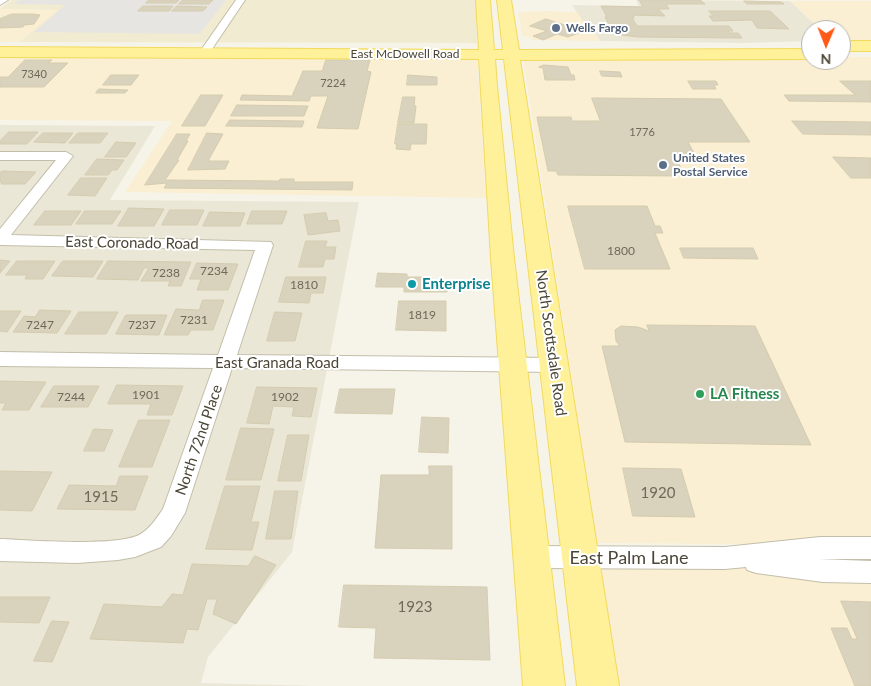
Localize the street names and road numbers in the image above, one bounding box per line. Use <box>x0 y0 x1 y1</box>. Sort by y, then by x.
street label: East McDowell Road <box>351 47 459 61</box>
street label: East Coronado Road <box>65 233 199 253</box>
street label: North Scottsdale Road <box>532 269 570 417</box>
street label: East Granada Road <box>215 354 339 372</box>
street label: North 72nd Place <box>172 382 226 498</box>
street label: East Palm Lane <box>570 547 688 569</box>

